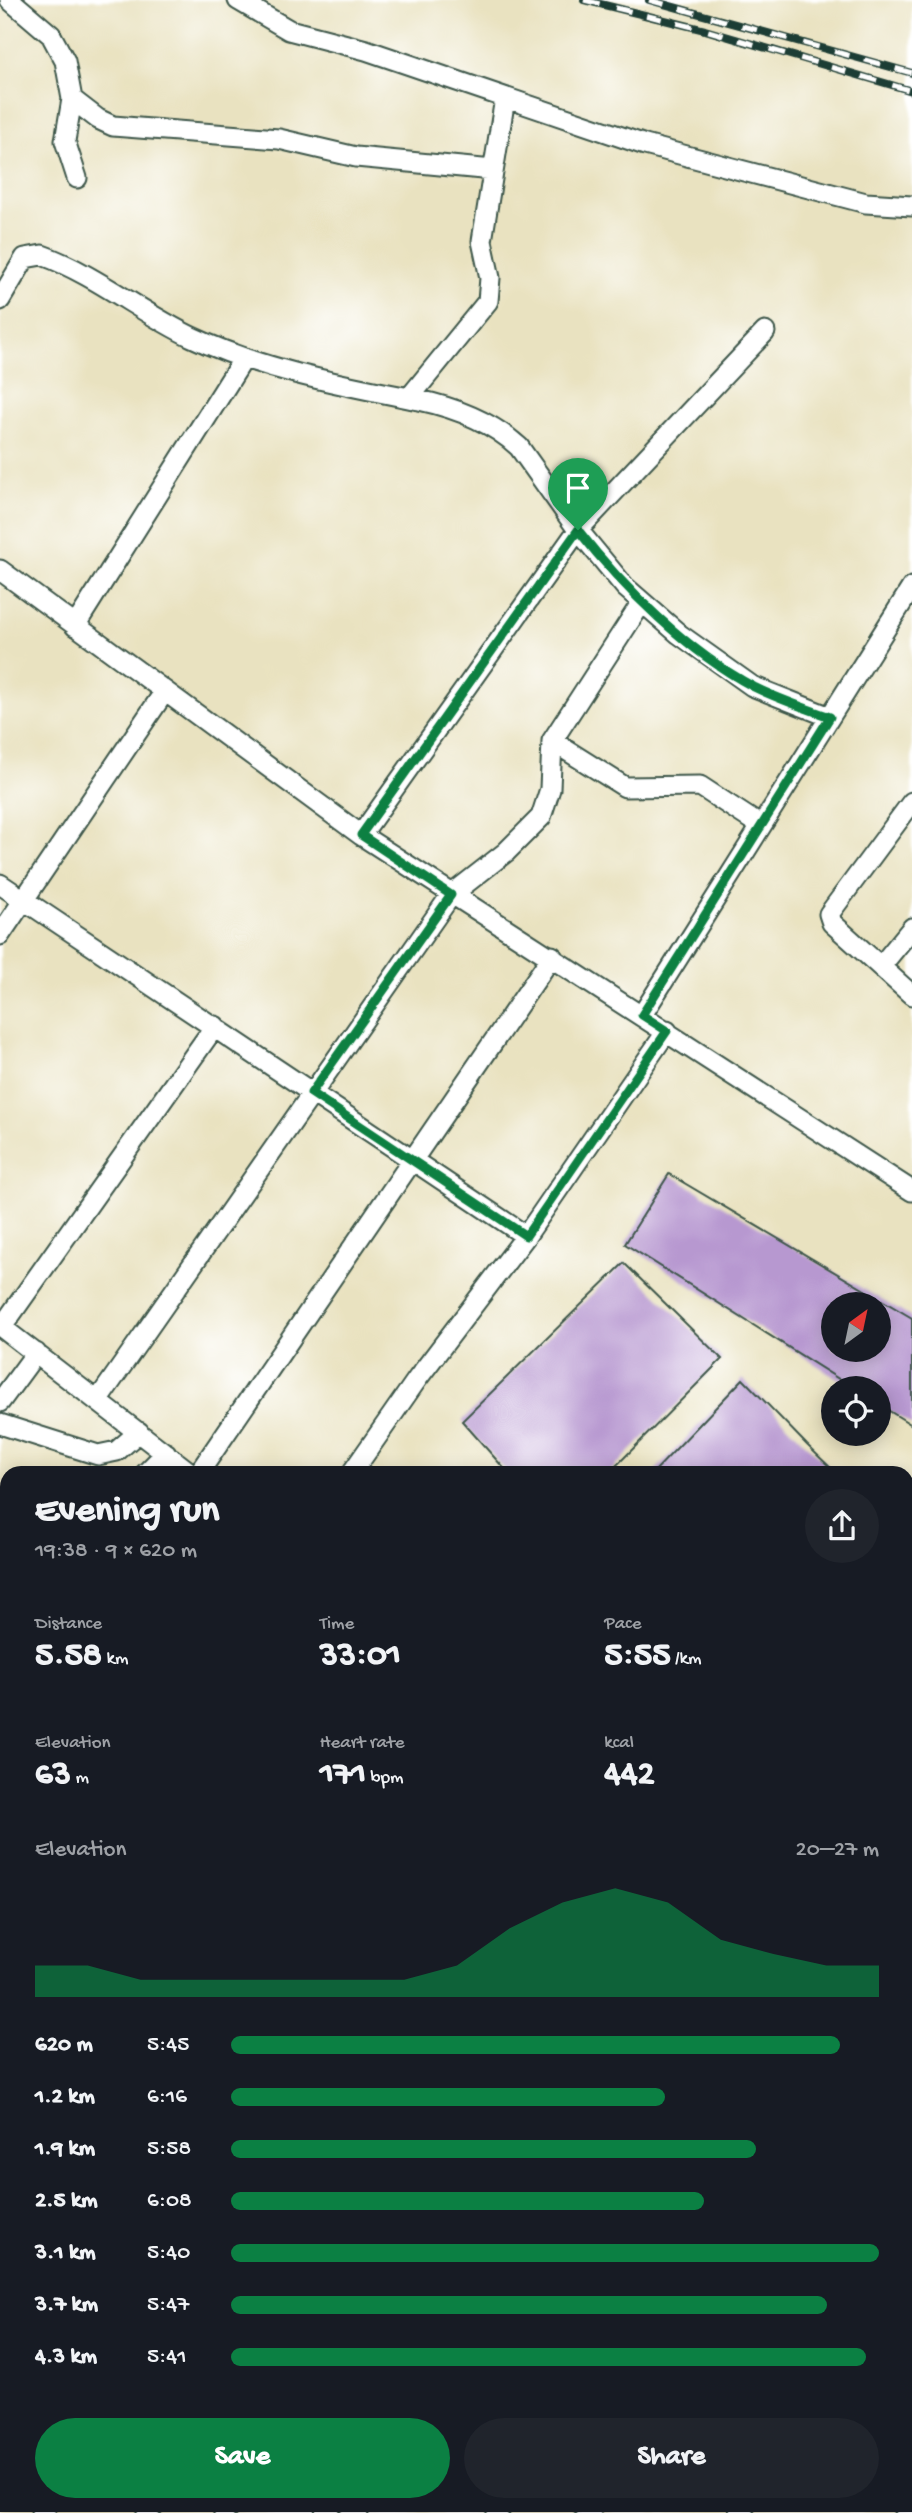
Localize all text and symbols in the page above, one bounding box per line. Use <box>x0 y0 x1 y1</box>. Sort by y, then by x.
pin <box>548 458 608 530</box>
icon: arrive <box>559 469 597 507</box>
north arrow <box>821 1292 891 1362</box>
map controls <box>821 1292 891 1446</box>
button: locate <box>821 1376 891 1446</box>
button: share <box>805 1489 879 1563</box>
text: Evening run <box>35 1490 219 1534</box>
text: 19:38 · 9 × 620 m <box>35 1538 197 1565</box>
text: Distance <box>35 1613 102 1636</box>
text: Time <box>320 1613 354 1636</box>
text: Pace <box>604 1613 642 1636</box>
text: 5.58 <box>35 1636 102 1677</box>
text: 33:01 <box>320 1636 401 1677</box>
text: 5:55 <box>604 1636 671 1677</box>
text: km <box>102 1648 128 1671</box>
text: /km <box>671 1648 702 1671</box>
text: Elevation <box>35 1732 111 1755</box>
text: Heart rate <box>320 1732 405 1755</box>
text: kcal <box>604 1732 634 1755</box>
text: 63 <box>35 1755 71 1796</box>
text: 171 <box>320 1755 366 1796</box>
text: 442 <box>604 1755 655 1796</box>
text: m <box>71 1767 89 1790</box>
text: bpm <box>366 1767 404 1790</box>
text: Elevation <box>35 1837 126 1864</box>
text: 20–27 m <box>796 1837 879 1864</box>
text: 620 m <box>35 2032 93 2059</box>
text: 5:45 <box>147 2032 189 2059</box>
text: 1.2 km <box>35 2084 95 2111</box>
text: 6:16 <box>147 2084 187 2111</box>
text: 1.9 km <box>35 2136 95 2163</box>
text: 5:58 <box>147 2136 191 2163</box>
text: 2.5 km <box>35 2188 98 2215</box>
text: 6:08 <box>147 2188 192 2215</box>
text: 3.1 km <box>35 2240 95 2267</box>
text: 5:40 <box>147 2240 190 2267</box>
text: 3.7 km <box>35 2292 98 2319</box>
text: 5:47 <box>147 2292 189 2319</box>
text: 4.3 km <box>35 2344 97 2371</box>
text: 5:41 <box>147 2344 187 2371</box>
button: Save <box>35 2418 450 2498</box>
button: Share <box>464 2418 879 2498</box>

